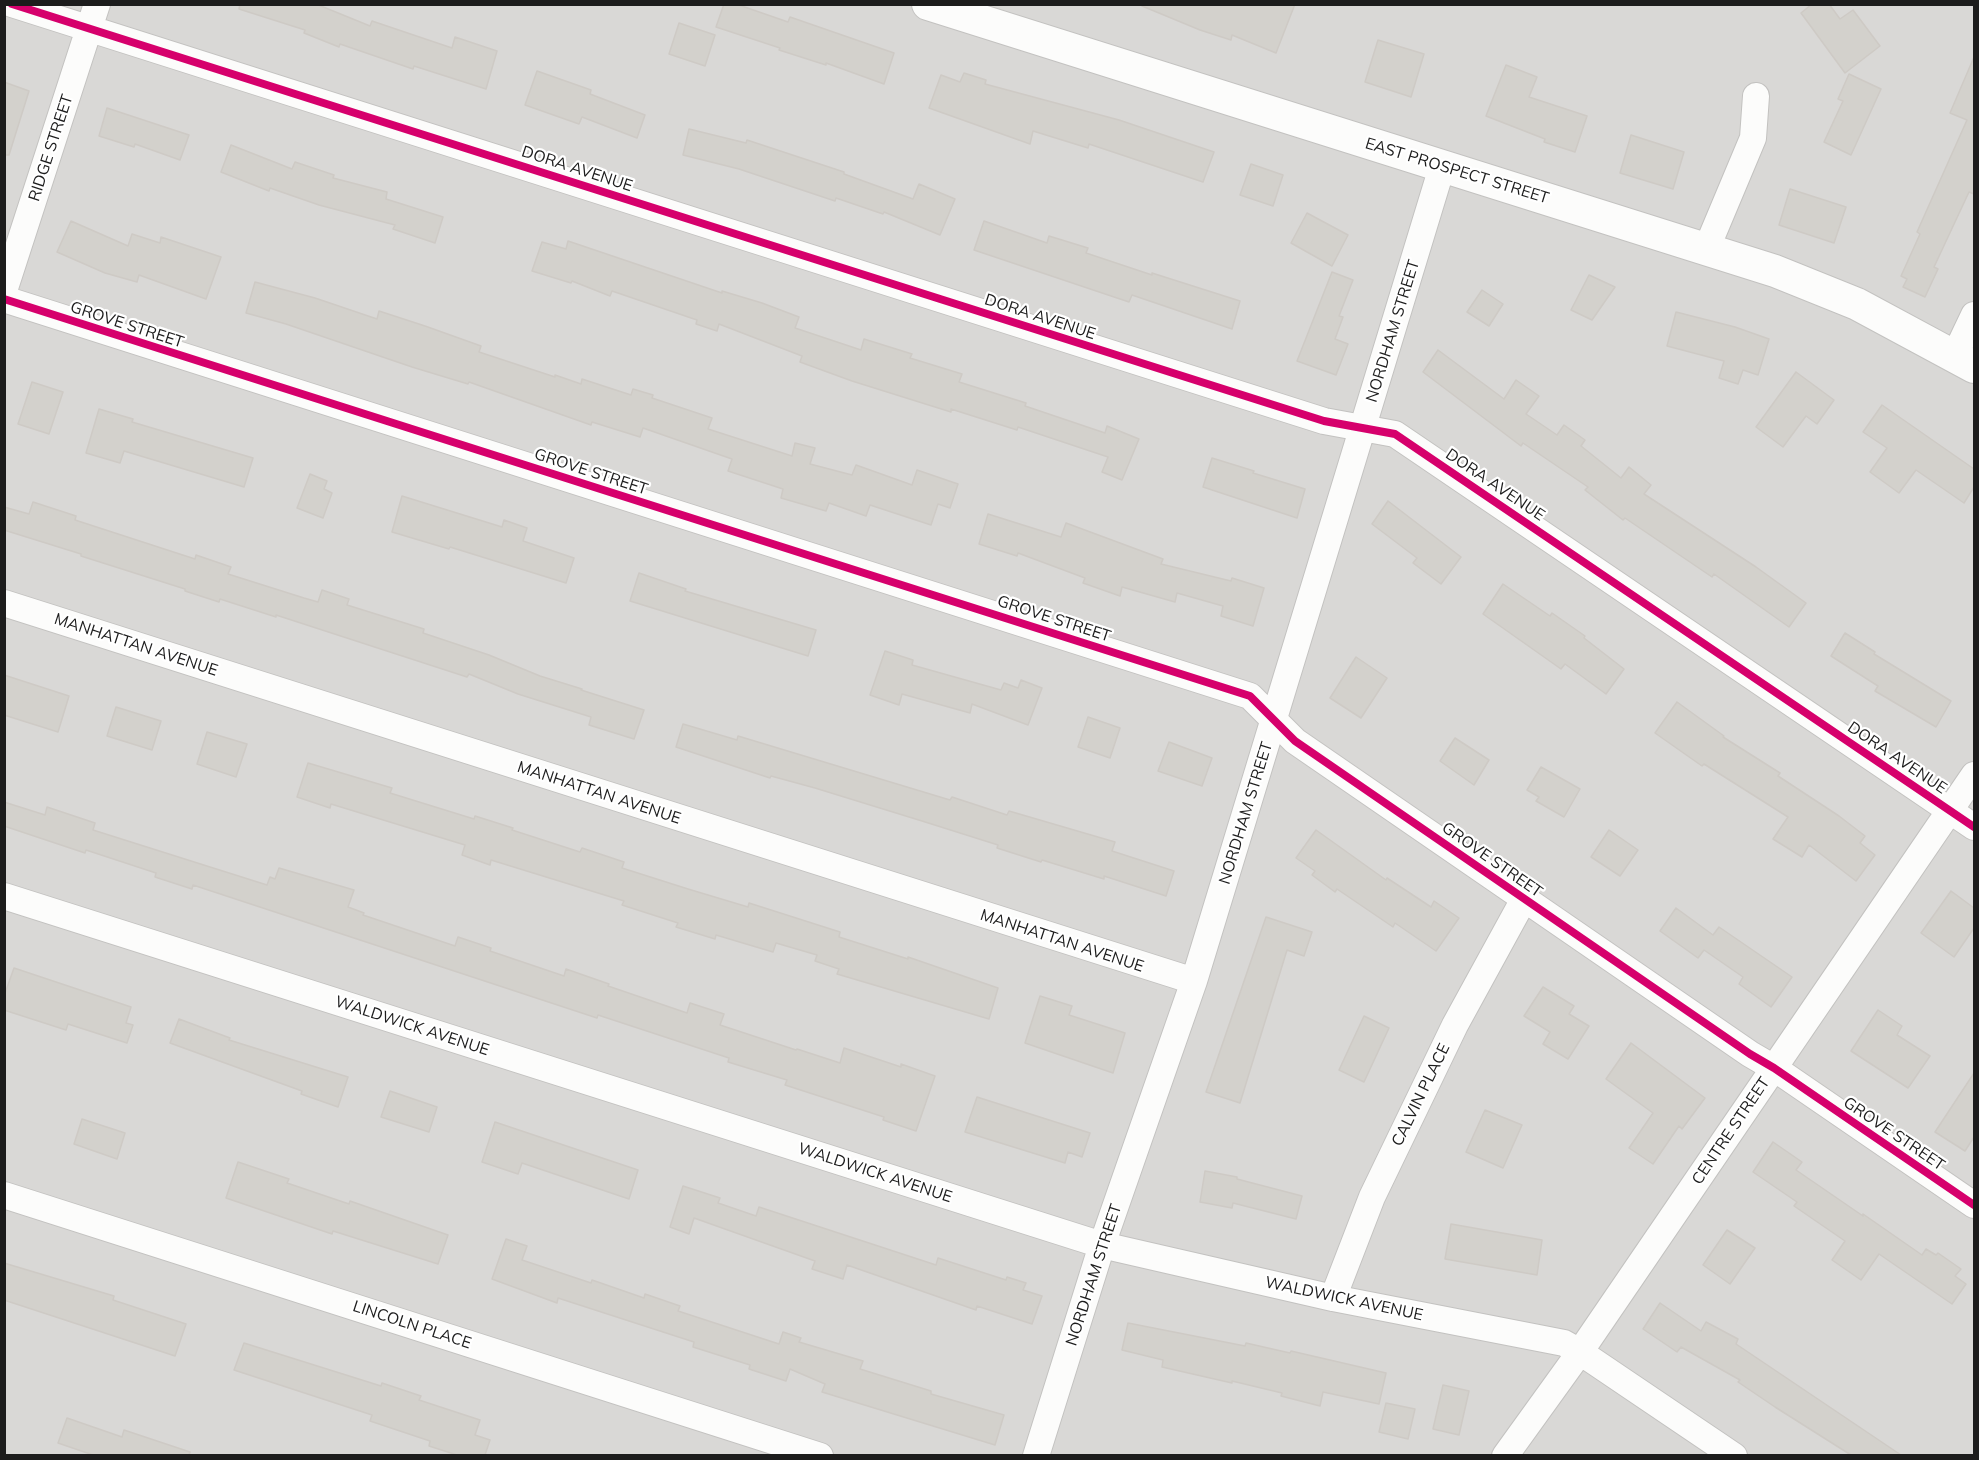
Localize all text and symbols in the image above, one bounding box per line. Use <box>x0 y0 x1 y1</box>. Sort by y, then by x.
street label: RIDGE STREET <box>25 92 77 204</box>
street label: EAST PROSPECT STREET <box>1363 134 1551 208</box>
street label: DORA AVENUE <box>519 142 635 196</box>
street label: NORDHAM STREET <box>1362 257 1424 405</box>
street label: DORA AVENUE <box>982 290 1098 344</box>
street label: GROVE STREET <box>68 298 186 352</box>
street label: GROVE STREET <box>532 445 650 499</box>
street label: DORA AVENUE <box>1442 445 1548 525</box>
street label: GROVE STREET <box>995 592 1113 646</box>
street label: MANHATTAN AVENUE <box>52 609 220 681</box>
street label: DORA AVENUE <box>1844 718 1950 798</box>
street label: NORDHAM STREET <box>1215 739 1277 887</box>
street label: MANHATTAN AVENUE <box>515 757 683 829</box>
street label: GROVE STREET <box>1438 818 1546 902</box>
street label: MANHATTAN AVENUE <box>978 905 1146 977</box>
street label: WALDWICK AVENUE <box>333 992 491 1060</box>
street label: CALVIN PLACE <box>1388 1041 1454 1149</box>
street label: CENTRE STREET <box>1688 1074 1774 1188</box>
street label: GROVE STREET <box>1840 1093 1948 1175</box>
street label: WALDWICK AVENUE <box>796 1139 954 1207</box>
street label: NORDHAM STREET <box>1062 1202 1126 1348</box>
street label: WALDWICK AVENUE <box>1263 1273 1425 1325</box>
street label: LINCOLN PLACE <box>350 1297 474 1353</box>

